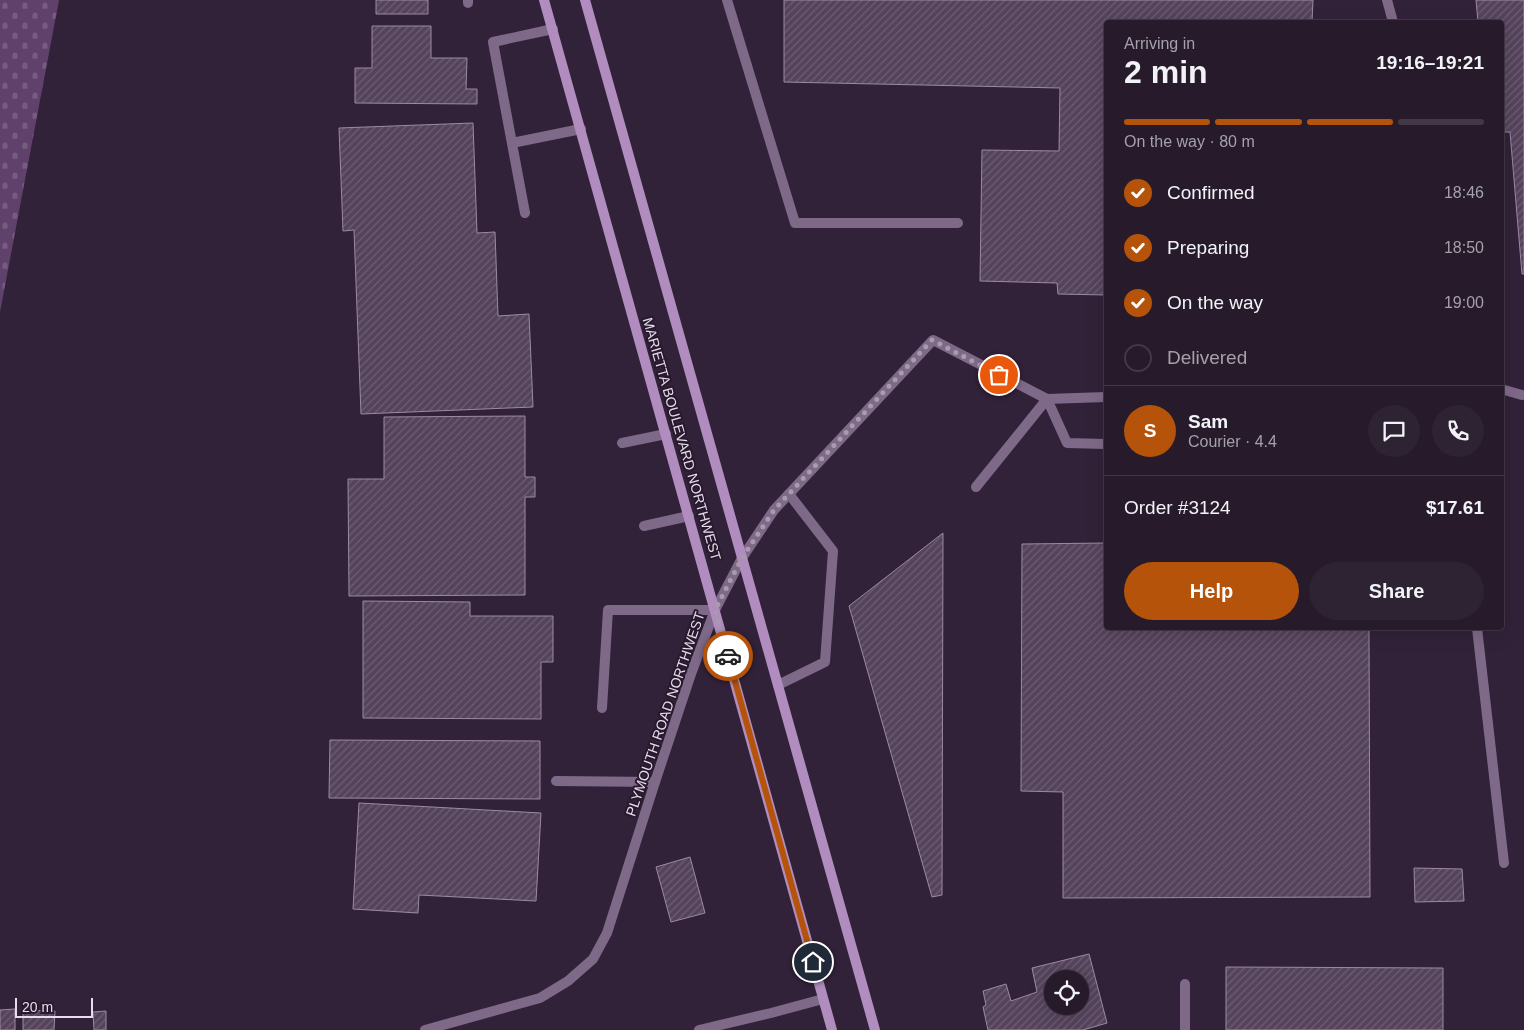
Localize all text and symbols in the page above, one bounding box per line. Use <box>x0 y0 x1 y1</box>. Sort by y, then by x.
text: Arriving in <box>1124 35 1195 52</box>
text: 19:16–19:21 <box>1376 52 1484 73</box>
text: 2 min <box>1124 54 1208 90</box>
text: On the way · 80 m <box>1124 133 1255 150</box>
icon: check <box>1124 179 1152 207</box>
text: Confirmed <box>1167 182 1255 203</box>
text: 18:46 <box>1444 184 1484 201</box>
icon: check <box>1124 234 1152 262</box>
text: Preparing <box>1167 237 1249 258</box>
text: 18:50 <box>1444 239 1484 256</box>
icon: check <box>1124 289 1152 317</box>
text: On the way <box>1167 292 1263 313</box>
text: 19:00 <box>1444 294 1484 311</box>
street label: MARIETTA BOULEVARD NORTHWEST <box>640 316 725 563</box>
text: Delivered <box>1167 347 1247 368</box>
pin <box>978 354 1020 396</box>
icon: bag <box>985 361 1013 389</box>
button: chat <box>1368 405 1420 457</box>
button: phone <box>1432 405 1484 457</box>
text: Sam <box>1188 411 1228 432</box>
text: S <box>1144 420 1156 441</box>
text: Courier · 4.4 <box>1188 433 1277 450</box>
text: Order #3124 <box>1124 497 1231 518</box>
text: $17.61 <box>1426 497 1484 518</box>
button: Help <box>1124 562 1299 620</box>
button: Share <box>1309 562 1484 620</box>
street label: PLYMOUTH ROAD NORTHWEST <box>622 609 708 818</box>
courier <box>703 631 753 681</box>
icon: car <box>714 642 742 670</box>
pin <box>792 941 834 983</box>
icon: home <box>799 948 827 976</box>
map controls <box>1044 970 1089 1015</box>
button: locate <box>1044 970 1089 1015</box>
scale bar <box>15 995 92 1018</box>
text: 20 m <box>22 999 53 1015</box>

